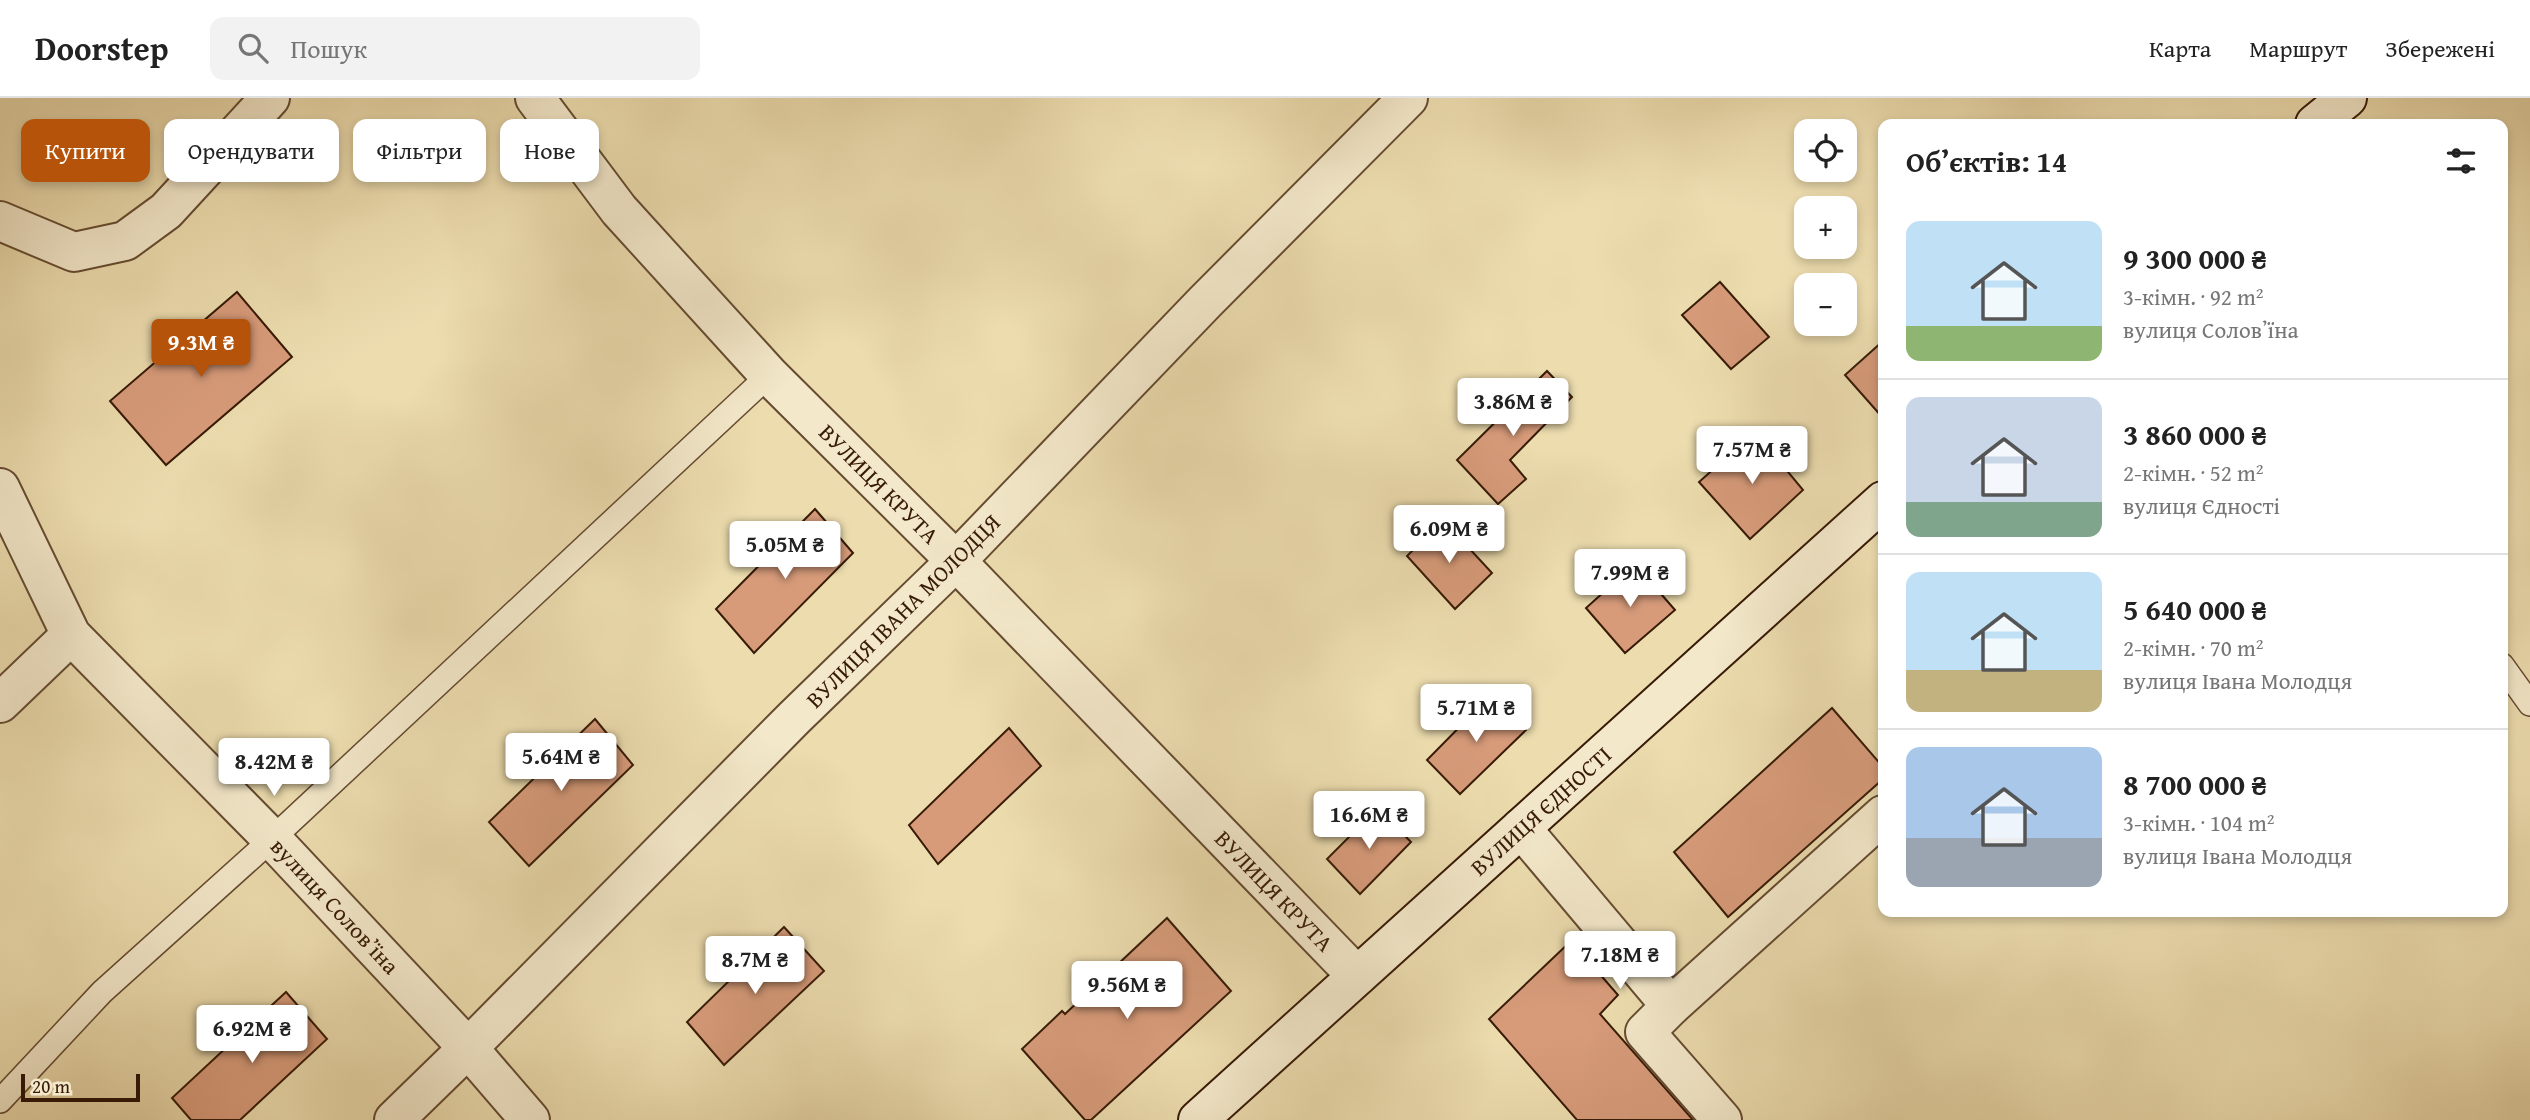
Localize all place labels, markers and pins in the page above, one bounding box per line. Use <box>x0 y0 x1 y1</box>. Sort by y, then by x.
pin: 9.3M ₴ <box>144 320 258 379</box>
pin: 3.86M ₴ <box>1448 378 1578 438</box>
pin: 7.57M ₴ <box>1687 426 1817 486</box>
pin: 6.09M ₴ <box>1384 505 1514 565</box>
pin: 5.05M ₴ <box>720 522 850 581</box>
pin: 7.99M ₴ <box>1565 550 1695 609</box>
pin: 5.71M ₴ <box>1411 684 1541 744</box>
pin: 5.64M ₴ <box>496 734 626 793</box>
pin: 8.42M ₴ <box>209 738 339 798</box>
pin: 16.6M ₴ <box>1304 792 1434 851</box>
pin: 7.18M ₴ <box>1555 932 1685 991</box>
pin: 8.7M ₴ <box>698 936 812 996</box>
pin: 9.56M ₴ <box>1062 962 1192 1021</box>
pin: 6.92M ₴ <box>187 1006 317 1065</box>

